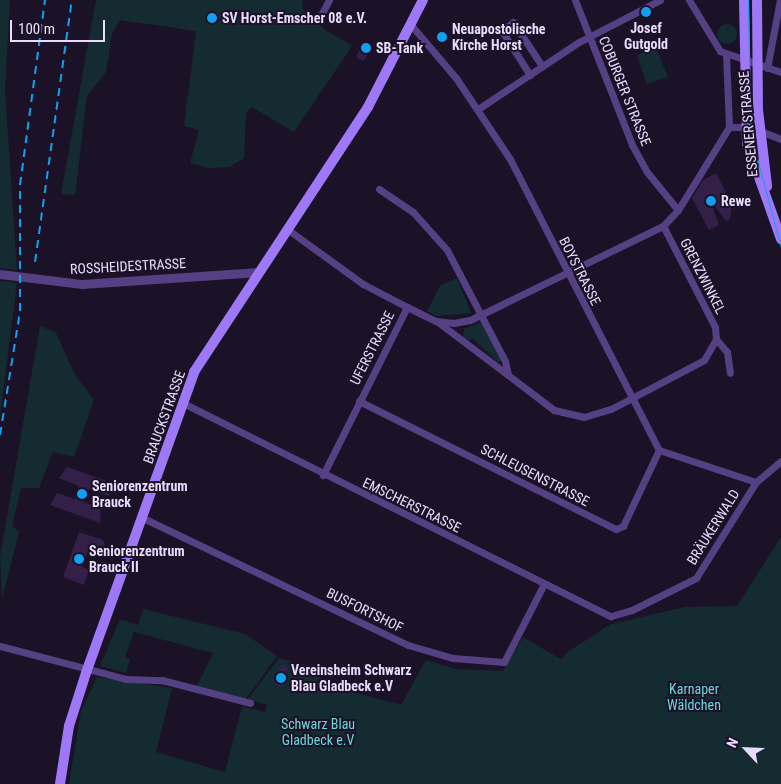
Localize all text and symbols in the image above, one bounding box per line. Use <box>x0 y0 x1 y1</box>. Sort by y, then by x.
marker: Josef Gutgold <box>640 6 652 18</box>
scale bar <box>12 10 108 42</box>
place label: SV Horst-Emscher 08 e.V. <box>222 10 367 26</box>
marker: SV Horst-Emscher 08 e.V. <box>206 12 218 24</box>
text: 100 m <box>18 20 55 38</box>
place label: Josef Gutgold <box>624 20 668 52</box>
place label: Neuapostolische Kirche Horst <box>452 21 546 54</box>
marker: Neuapostolische Kirche Horst <box>436 31 448 43</box>
street label: COBURGER STRASSE <box>595 34 655 148</box>
place label: SB-Tank <box>376 40 423 56</box>
marker: SB-Tank <box>360 42 372 54</box>
street label: ESSENER STRASSE <box>735 70 761 178</box>
place label: Rewe <box>721 193 751 209</box>
marker: Rewe <box>705 195 717 207</box>
street label: BOYSTRASSE <box>556 234 604 308</box>
street label: GRENZWINKEL <box>677 235 729 317</box>
street label: ROSSHEIDESTRASSE <box>70 255 186 277</box>
street label: UFERSTRASSE <box>346 308 398 388</box>
street label: BRAUCKSTRASSE <box>139 368 189 466</box>
street label: SCHLEUSENSTRASSE <box>478 440 592 510</box>
street label: EMSCHERSTRASSE <box>360 474 464 536</box>
place label: Seniorenzentrum Brauck <box>92 478 188 511</box>
street label: BRÄUKERWALD <box>683 486 743 568</box>
marker: Seniorenzentrum Brauck <box>76 488 88 500</box>
place label: Seniorenzentrum Brauck II <box>89 543 185 576</box>
marker: Seniorenzentrum Brauck II <box>73 553 85 565</box>
street label: BUSFORTSHOF <box>324 584 406 636</box>
place label: Vereinsheim Schwarz Blau Gladbeck e.V <box>291 662 412 694</box>
marker: Vereinsheim Schwarz Blau Gladbeck e.V <box>275 672 287 684</box>
park label: Karnaper Wäldchen <box>667 681 721 714</box>
park label: Schwarz Blau Gladbeck e.V <box>281 716 355 749</box>
north arrow <box>721 724 771 774</box>
text: N <box>723 735 741 750</box>

